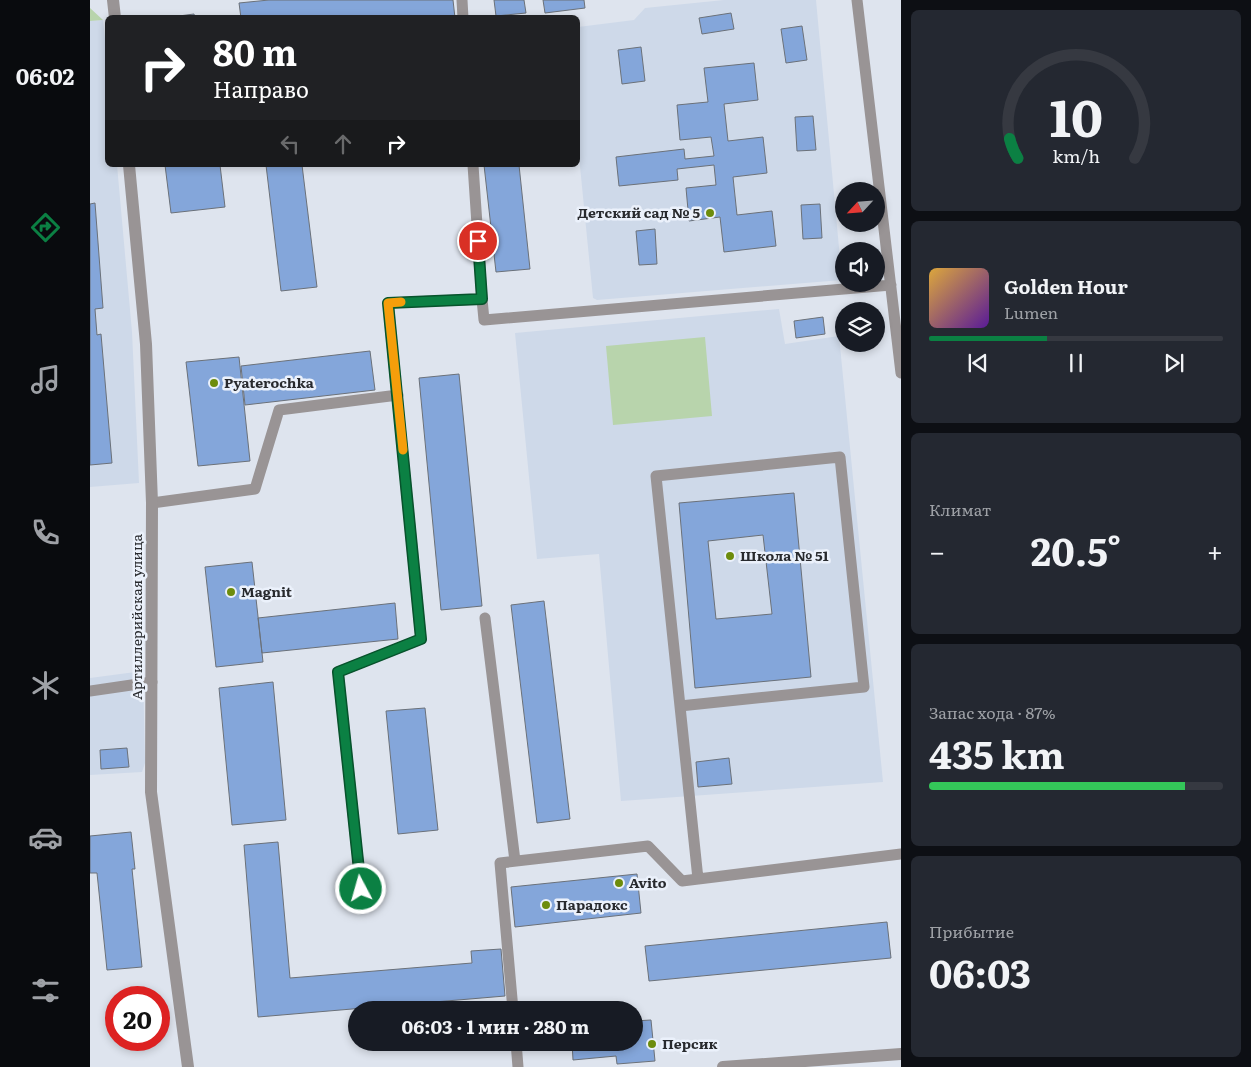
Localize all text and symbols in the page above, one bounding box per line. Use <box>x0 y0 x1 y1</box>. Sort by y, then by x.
text: 80 m <box>213 25 297 77</box>
icon: right <box>130 35 195 100</box>
text: 06:02 <box>16 59 74 92</box>
text: Направо <box>213 72 309 105</box>
text: 10 <box>1049 76 1103 153</box>
icon: left <box>276 130 304 158</box>
icon: ahead <box>329 130 357 158</box>
icon: right <box>382 130 410 158</box>
text: km/h <box>1052 142 1100 169</box>
north arrow <box>835 182 885 232</box>
map controls <box>835 182 885 352</box>
place label: Детский сад № 5 <box>578 202 700 222</box>
marker: Детский сад № 5 <box>704 207 716 219</box>
icon: directions <box>28 210 63 245</box>
pin <box>457 220 499 262</box>
icon: arrive <box>464 227 492 255</box>
button: sound <box>835 242 885 292</box>
text: Golden Hour <box>1004 272 1128 300</box>
text: Lumen <box>1004 300 1058 324</box>
button: layers <box>835 302 885 352</box>
icon: previous <box>964 349 992 377</box>
icon: pause <box>1062 349 1090 377</box>
icon: next <box>1160 349 1188 377</box>
icon: music <box>28 362 63 397</box>
place label: Pyaterochka <box>224 372 315 392</box>
marker: Pyaterochka <box>208 377 220 389</box>
text: Климат <box>929 497 991 521</box>
icon: phone <box>28 515 63 550</box>
text: 20.5° <box>1031 521 1121 578</box>
text: − <box>929 529 945 571</box>
text: + <box>1207 529 1223 571</box>
street label: Артиллерийская улица <box>126 534 146 700</box>
place label: Школа № 51 <box>740 545 829 565</box>
marker: Школа № 51 <box>724 550 736 562</box>
place label: Magnit <box>241 581 293 601</box>
marker: Magnit <box>225 586 237 598</box>
icon: climate <box>28 668 63 703</box>
text: Запас хода · 87% <box>929 700 1056 724</box>
text: 435 km <box>929 724 1065 781</box>
icon: car <box>28 820 63 855</box>
position arrow <box>334 862 386 914</box>
place label: Avito <box>629 872 667 892</box>
marker: Avito <box>613 877 625 889</box>
place label: Парадокс <box>556 894 628 914</box>
marker: Парадокс <box>540 899 552 911</box>
text: Прибытие <box>929 919 1014 943</box>
text: 06:03 <box>929 943 1031 1000</box>
icon: filters <box>28 973 63 1008</box>
speed limit sign: 20 <box>105 986 170 1051</box>
text: 06:03 · 1 мин · 280 m <box>402 1012 589 1040</box>
place label: Персик <box>662 1033 718 1053</box>
marker: Персик <box>646 1038 658 1050</box>

